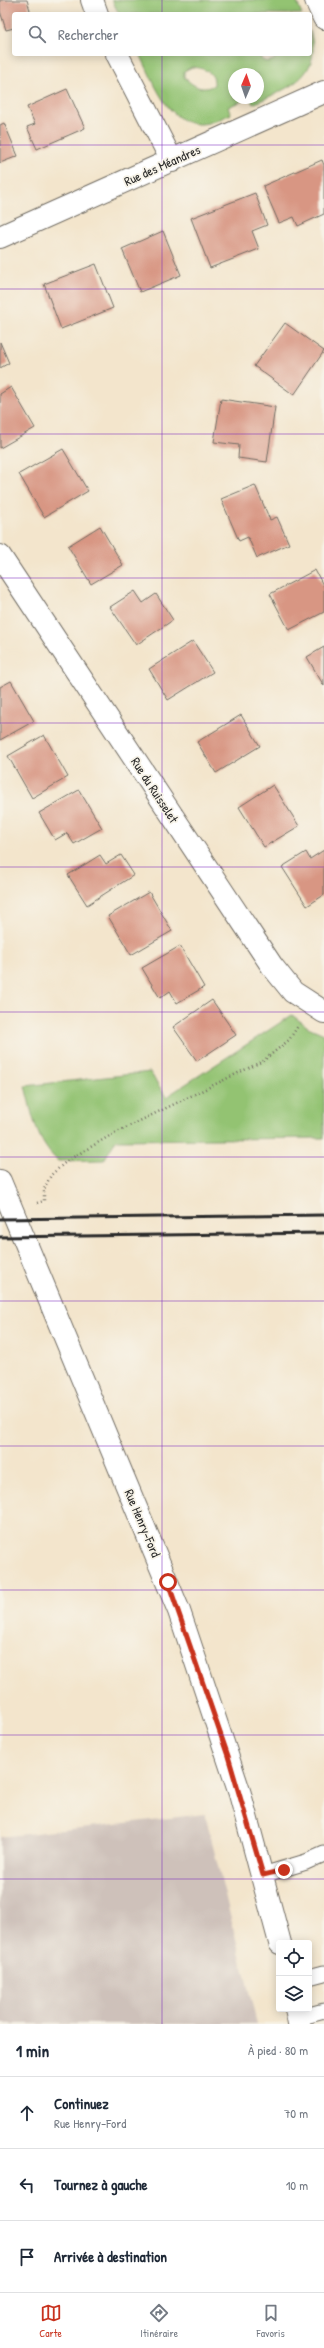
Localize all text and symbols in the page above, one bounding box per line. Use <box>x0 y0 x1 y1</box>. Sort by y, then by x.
search box <box>12 12 312 56</box>
icon: search <box>26 23 48 45</box>
text: Rechercher <box>58 24 119 45</box>
north arrow <box>228 68 264 104</box>
street label: Rue des Méandres <box>121 140 203 190</box>
street label: Rue du Ruisselet <box>127 754 183 827</box>
street label: Rue Henry-Ford <box>121 1486 165 1560</box>
route start <box>159 1573 177 1591</box>
route end <box>275 1861 293 1879</box>
map controls <box>276 1940 312 2012</box>
button: locate <box>276 1940 312 1976</box>
button: layers <box>276 1976 312 2012</box>
text: 1 min <box>16 2039 49 2062</box>
text: À pied · 80 m <box>248 2041 308 2059</box>
text: Continuez <box>54 2093 109 2114</box>
icon: ahead <box>16 2102 38 2124</box>
text: 70 m <box>284 2104 308 2122</box>
text: Rue Henry-Ford <box>54 2114 126 2132</box>
icon: left <box>16 2174 38 2196</box>
text: Tournez à gauche <box>54 2174 147 2195</box>
text: 10 m <box>286 2176 308 2194</box>
icon: arrive <box>16 2246 38 2268</box>
text: Arrivée à destination <box>54 2246 167 2267</box>
tab: Carte <box>39 2302 62 2340</box>
tab: Itinéraire <box>140 2302 178 2340</box>
tab: Favoris <box>257 2302 285 2340</box>

